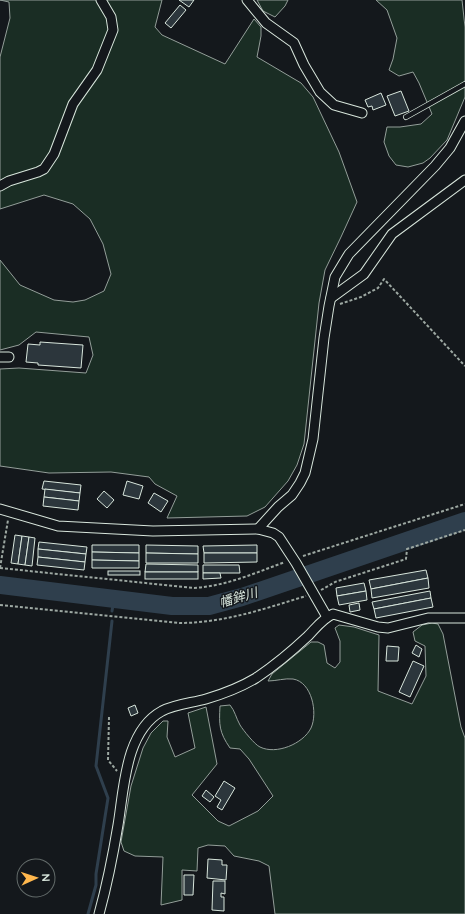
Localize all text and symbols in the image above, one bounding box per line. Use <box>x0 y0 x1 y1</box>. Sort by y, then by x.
water label: 幡鉾川 <box>217 583 261 610</box>
north arrow <box>16 858 56 898</box>
text: N <box>39 873 53 882</box>

